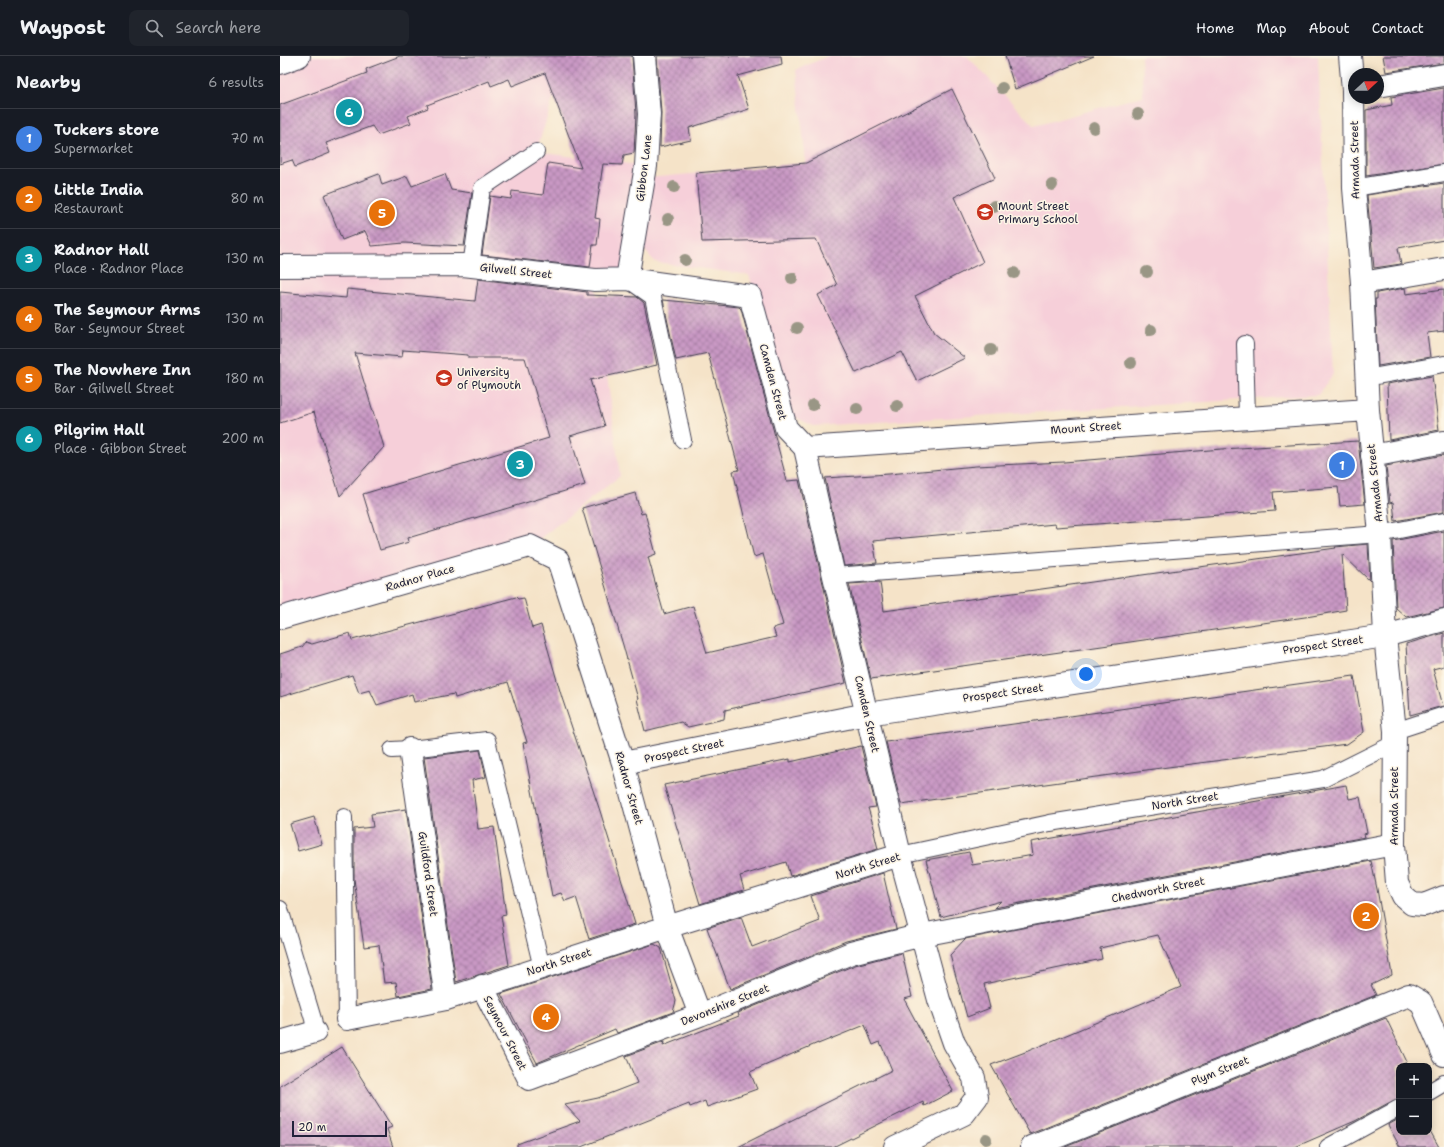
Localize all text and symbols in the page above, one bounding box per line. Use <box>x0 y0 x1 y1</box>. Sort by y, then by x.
search box <box>129 10 409 46</box>
text: Waypost <box>20 15 105 40</box>
icon: search <box>143 17 165 39</box>
text: Search here <box>175 18 261 38</box>
text: Home <box>1196 19 1235 37</box>
text: Map <box>1257 19 1287 37</box>
text: About <box>1309 19 1350 37</box>
text: Contact <box>1372 19 1424 37</box>
north arrow <box>1348 68 1384 104</box>
text: Nearby <box>16 71 81 93</box>
text: 6 results <box>208 74 264 91</box>
pin: 6 <box>336 97 362 127</box>
text: Tuckers store <box>54 120 159 140</box>
street label: Armada Street <box>1347 120 1363 200</box>
text: 1 <box>26 130 32 147</box>
text: 70 m <box>230 130 264 147</box>
street label: Gibbon Lane <box>632 134 656 202</box>
text: Supermarket <box>54 140 133 157</box>
text: Little India <box>54 180 143 200</box>
text: 2 <box>24 190 34 207</box>
text: 80 m <box>230 190 264 207</box>
pin: 5 <box>369 198 395 228</box>
place label: Mount Street Primary School <box>998 199 1078 227</box>
text: Restaurant <box>54 200 124 217</box>
school or university icon: Mount Street Primary School <box>975 202 995 222</box>
text: Radnor Hall <box>54 240 149 260</box>
text: 3 <box>24 250 34 267</box>
text: 130 m <box>226 250 264 267</box>
text: Place · Radnor Place <box>54 260 184 277</box>
street label: Gilwell Street <box>479 260 553 282</box>
text: The Seymour Arms <box>54 300 201 320</box>
text: 4 <box>24 310 34 327</box>
text: 130 m <box>226 310 264 327</box>
text: Bar · Seymour Street <box>54 320 185 337</box>
street label: Camden Street <box>756 342 790 422</box>
text: The Nowhere Inn <box>54 360 191 380</box>
place label: University of Plymouth <box>457 365 521 393</box>
school or university icon: University of Plymouth <box>434 368 454 388</box>
text: 5 <box>25 370 33 387</box>
text: 180 m <box>225 370 264 387</box>
text: Bar · Gilwell Street <box>54 380 174 397</box>
street label: Mount Street <box>1050 418 1122 438</box>
text: Pilgrim Hall <box>54 420 145 440</box>
text: 6 <box>24 430 34 447</box>
text: 200 m <box>222 430 264 447</box>
text: Place · Gibbon Street <box>54 440 187 457</box>
street label: Armada Street <box>1363 443 1387 523</box>
pin: 3 <box>507 449 533 479</box>
pin: 1 <box>1329 450 1355 480</box>
street label: Radnor Place <box>384 561 456 595</box>
street label: Prospect Street <box>1282 632 1364 658</box>
your location <box>1076 664 1096 684</box>
street label: Camden Street <box>851 674 883 754</box>
street label: Prospect Street <box>962 680 1044 706</box>
street label: Prospect Street <box>643 735 725 767</box>
street label: Radnor Street <box>611 750 647 827</box>
street label: Armada Street <box>1387 766 1402 845</box>
street label: North Street <box>1151 788 1220 814</box>
street label: Guildford Street <box>415 831 441 918</box>
street label: North Street <box>834 849 903 883</box>
street label: Chedworth Street <box>1110 874 1206 906</box>
pin: 2 <box>1353 901 1379 931</box>
street label: North Street <box>525 944 593 980</box>
street label: Devonshire Street <box>679 980 772 1030</box>
street label: Seymour Street <box>480 993 530 1073</box>
pin: 4 <box>533 1002 559 1032</box>
street label: Plym Street <box>1189 1052 1251 1089</box>
map controls <box>1396 1063 1432 1135</box>
button: + <box>1396 1063 1432 1099</box>
button: − <box>1396 1099 1432 1135</box>
scale bar <box>292 1119 387 1138</box>
text: 20 m <box>298 1120 326 1135</box>

